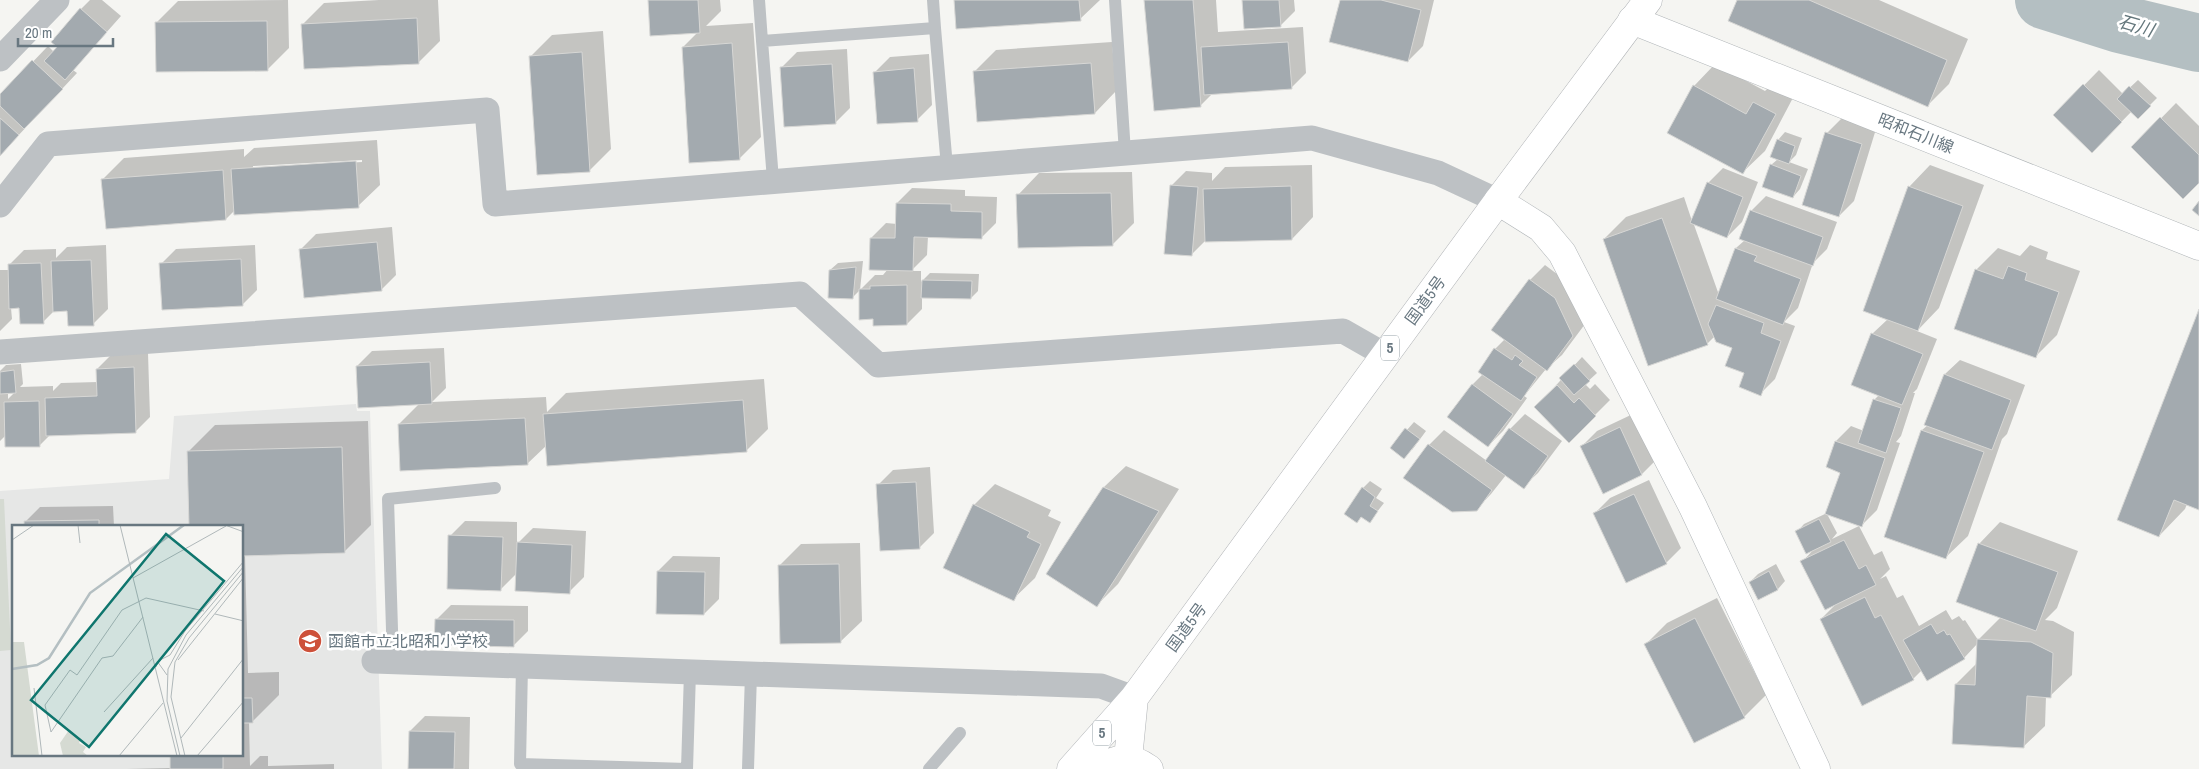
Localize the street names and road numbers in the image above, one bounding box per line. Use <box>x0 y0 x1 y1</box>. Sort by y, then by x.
street label: 昭和石川線 <box>1875 108 1957 158</box>
street label: 国道5号 <box>1400 271 1450 329</box>
road number: 5 <box>1381 336 1399 360</box>
street label: 国道5号 <box>1161 598 1211 656</box>
road number: 5 <box>1093 720 1111 746</box>

